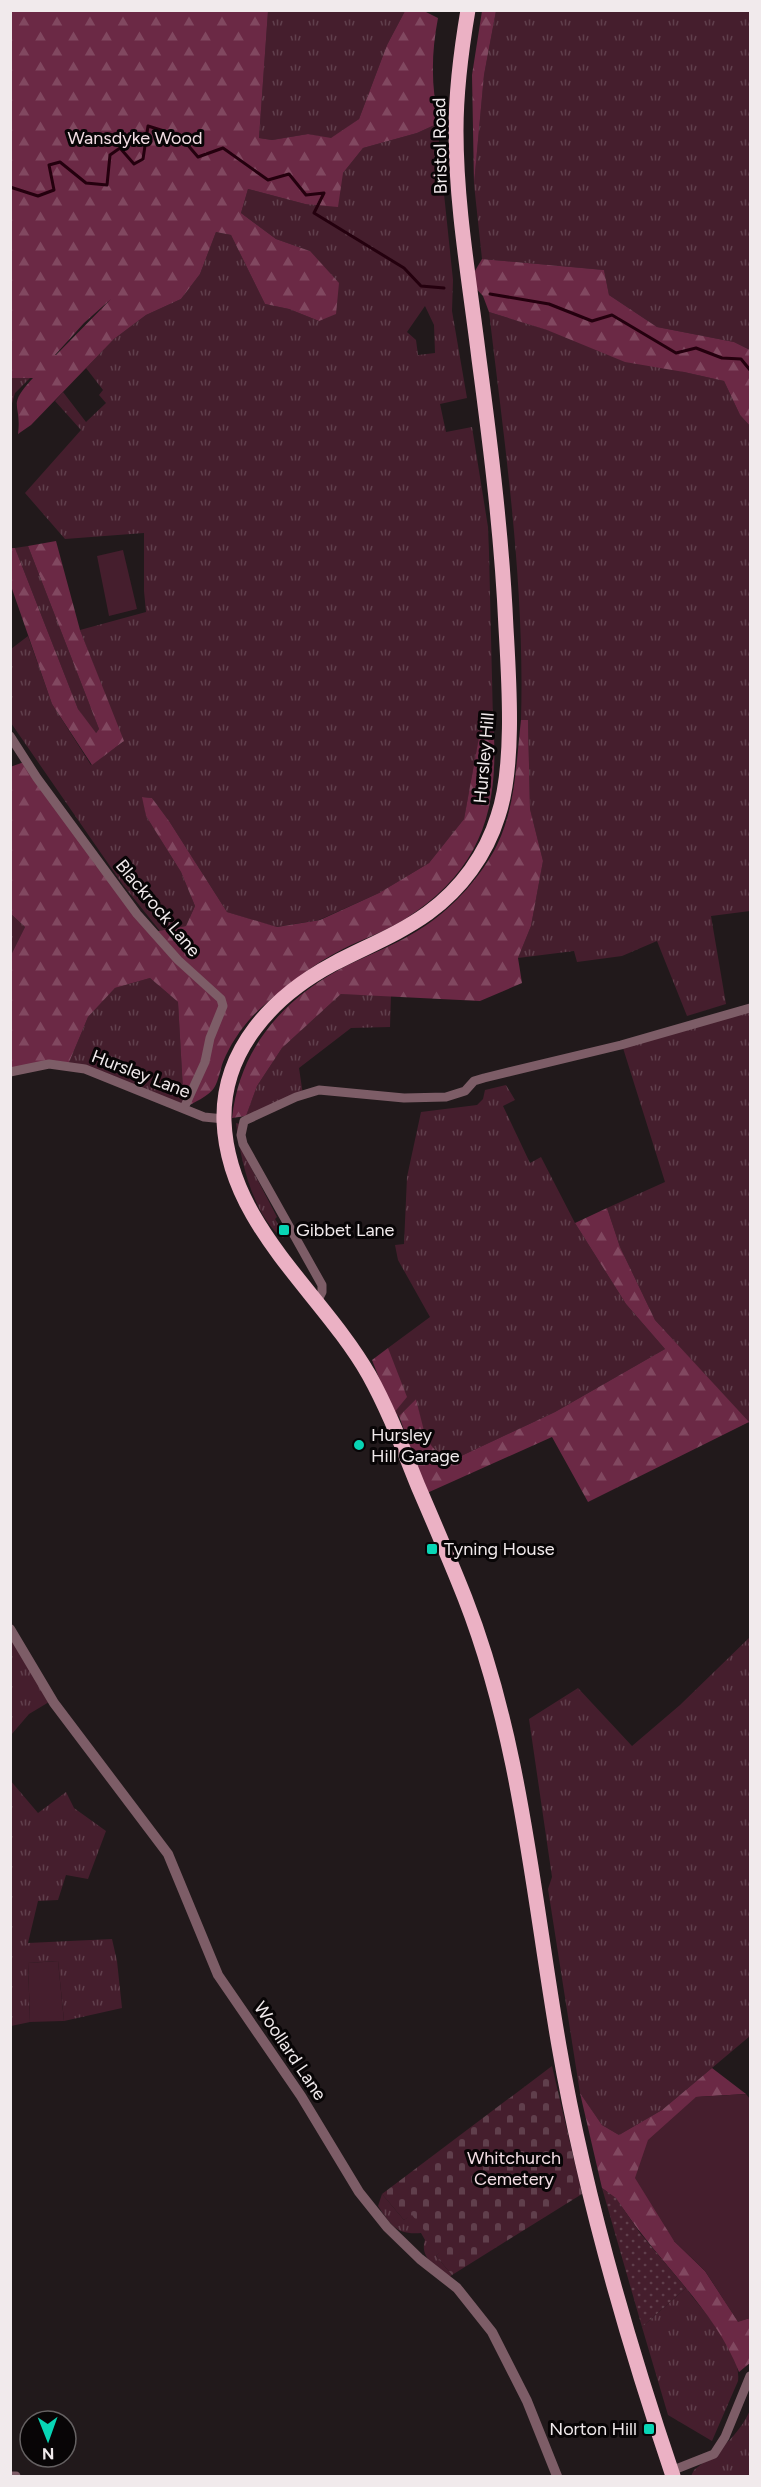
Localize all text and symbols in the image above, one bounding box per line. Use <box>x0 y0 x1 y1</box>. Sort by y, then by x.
street label: Bristol Road <box>428 97 452 195</box>
park label: Wansdyke Wood <box>68 127 202 149</box>
street label: Hursley Hill <box>469 712 499 804</box>
street label: Blackrock Lane <box>111 855 205 961</box>
street label: Hursley Lane <box>89 1045 194 1103</box>
place label: Gibbet Lane <box>296 1219 395 1241</box>
marker: Gibbet Lane <box>277 1223 291 1237</box>
place label: Hursley Hill Garage <box>371 1424 460 1467</box>
marker: Hursley Hill Garage <box>352 1438 366 1452</box>
place label: Tyning House <box>444 1538 555 1560</box>
marker: Tyning House <box>425 1542 439 1556</box>
street label: Woollard Lane <box>249 1998 331 2105</box>
park label: Whitchurch Cemetery <box>467 2147 561 2190</box>
north arrow <box>18 2409 78 2469</box>
place label: Norton Hill <box>549 2418 637 2440</box>
marker: Norton Hill <box>642 2422 656 2436</box>
text: N <box>42 2444 55 2463</box>

